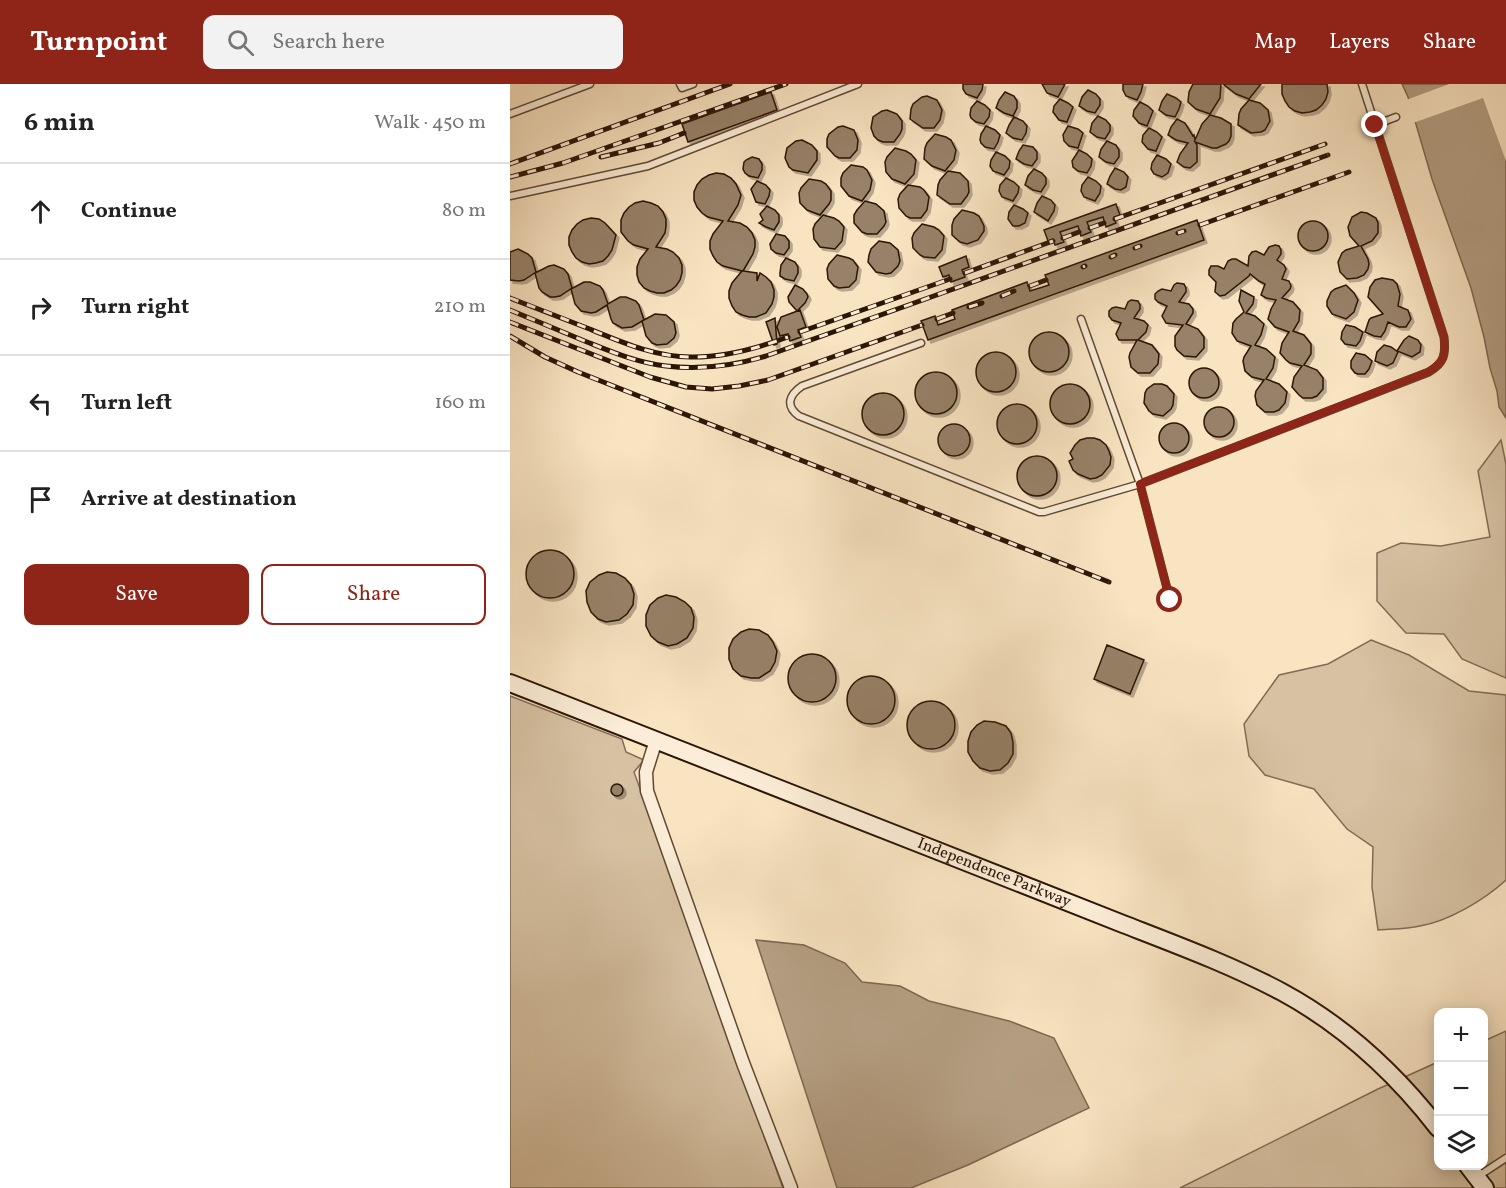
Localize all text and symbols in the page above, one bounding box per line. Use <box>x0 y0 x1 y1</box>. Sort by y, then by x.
search box <box>203 15 623 69</box>
text: Turnpoint <box>30 23 167 62</box>
icon: search <box>224 26 257 59</box>
text: Search here <box>272 27 385 58</box>
text: Map <box>1254 28 1296 57</box>
text: Layers <box>1329 28 1390 57</box>
text: Share <box>1423 28 1476 57</box>
text: 6 min <box>24 105 95 141</box>
text: Walk · 450 m <box>374 109 486 137</box>
route end <box>1361 111 1387 137</box>
icon: ahead <box>24 195 57 228</box>
text: Continue <box>81 196 177 227</box>
text: 80 m <box>442 197 486 225</box>
icon: right <box>24 291 57 324</box>
text: Turn right <box>81 292 189 323</box>
text: 210 m <box>434 293 486 321</box>
icon: left <box>24 387 57 420</box>
text: Turn left <box>81 388 172 419</box>
text: 160 m <box>434 389 486 417</box>
icon: arrive <box>24 483 57 516</box>
text: Arrive at destination <box>81 484 297 515</box>
button: Save <box>24 564 249 625</box>
button: Share <box>261 564 486 625</box>
route start <box>1156 586 1182 612</box>
street label: Independence Parkway <box>914 833 1075 913</box>
map controls <box>1434 1008 1488 1170</box>
button: + <box>1434 1008 1488 1062</box>
button: − <box>1434 1062 1488 1116</box>
button: layers <box>1434 1116 1488 1170</box>

